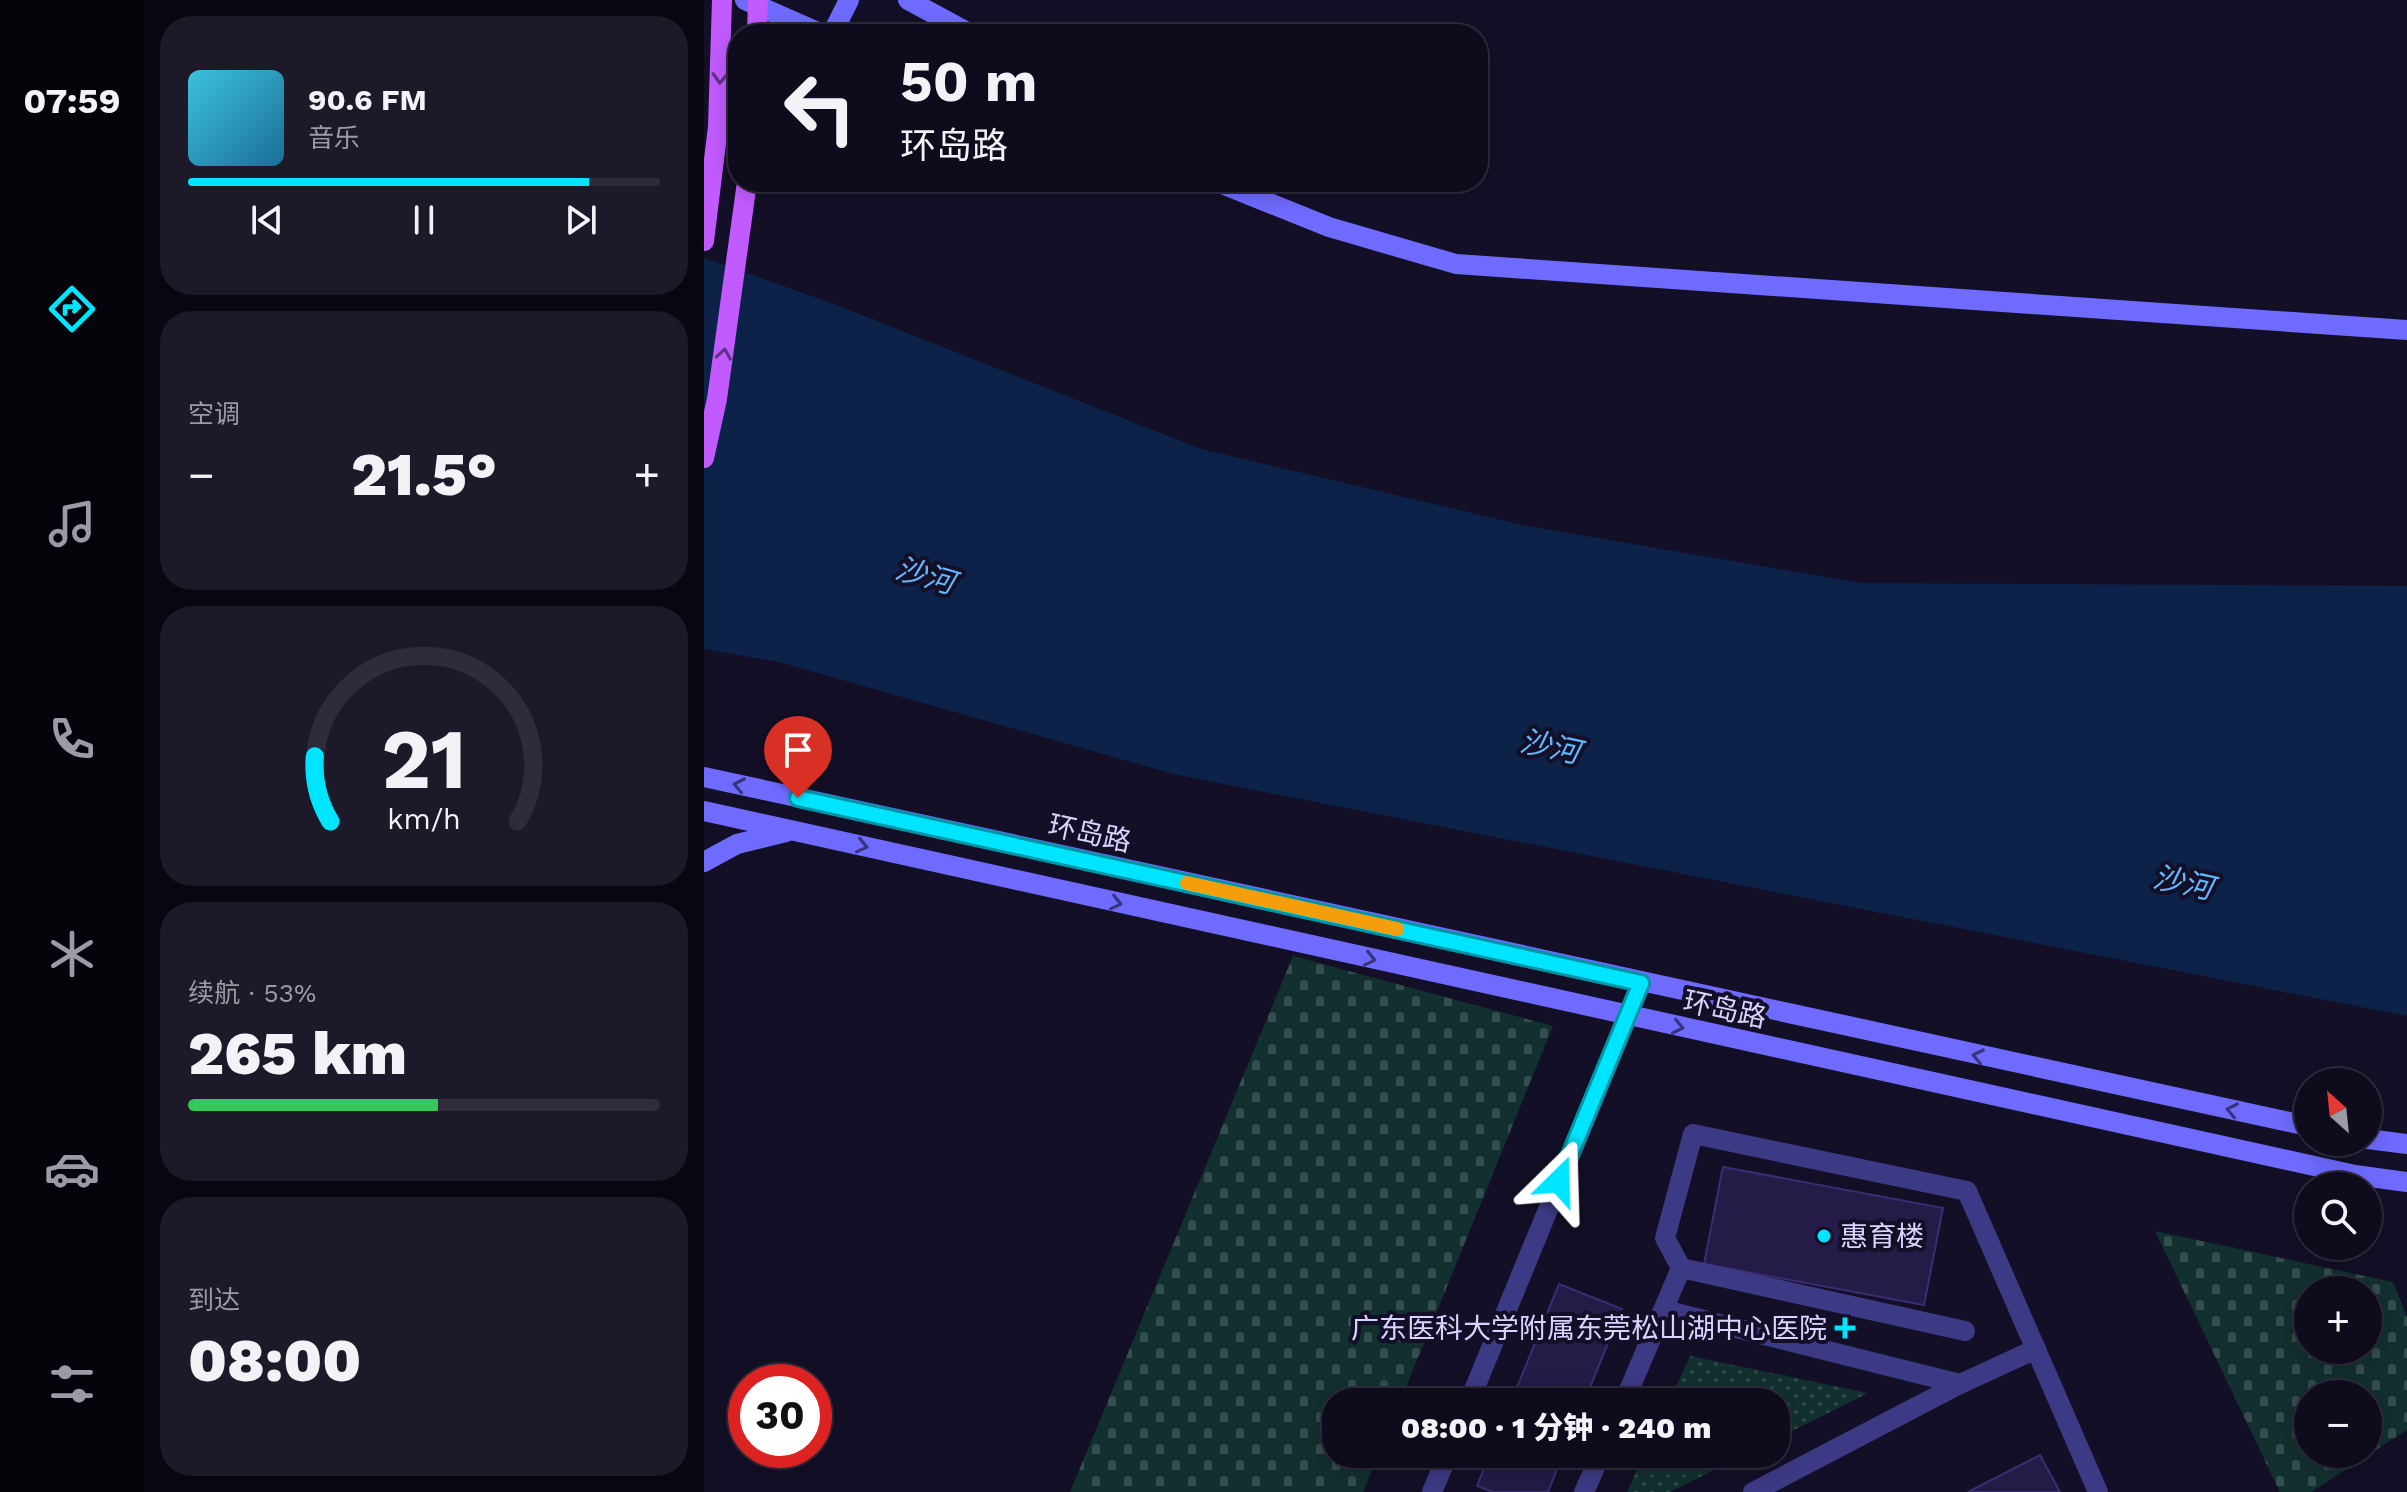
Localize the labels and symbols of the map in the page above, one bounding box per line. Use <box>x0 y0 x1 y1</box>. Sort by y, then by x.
one-way arrow <box>711 72 728 85</box>
one-way arrow <box>715 347 732 361</box>
water label: 沙河 <box>891 550 964 602</box>
pin <box>764 716 832 798</box>
water label: 沙河 <box>1517 723 1588 771</box>
one-way arrow <box>732 777 746 794</box>
street label: 环岛路 <box>1045 809 1134 858</box>
one-way arrow <box>855 837 869 854</box>
water label: 沙河 <box>2150 859 2221 907</box>
one-way arrow <box>1109 894 1122 911</box>
one-way arrow <box>1363 950 1376 967</box>
street label: 环岛路 <box>1680 985 1769 1034</box>
one-way arrow <box>1671 1018 1685 1035</box>
one-way arrow <box>1971 1048 1984 1065</box>
north arrow <box>2294 1068 2382 1156</box>
one-way arrow <box>2225 1102 2239 1119</box>
position arrow <box>1517 1139 1601 1223</box>
place label: 惠育楼 <box>1840 1220 1924 1253</box>
marker: 惠育楼 <box>1815 1227 1833 1245</box>
place label: 广东医科大学附属东莞松山湖中心医院 <box>1351 1312 1827 1345</box>
marker: 广东医科大学附属东莞松山湖中心医院 <box>1834 1317 1856 1339</box>
speed limit sign: 30 <box>728 1364 832 1468</box>

